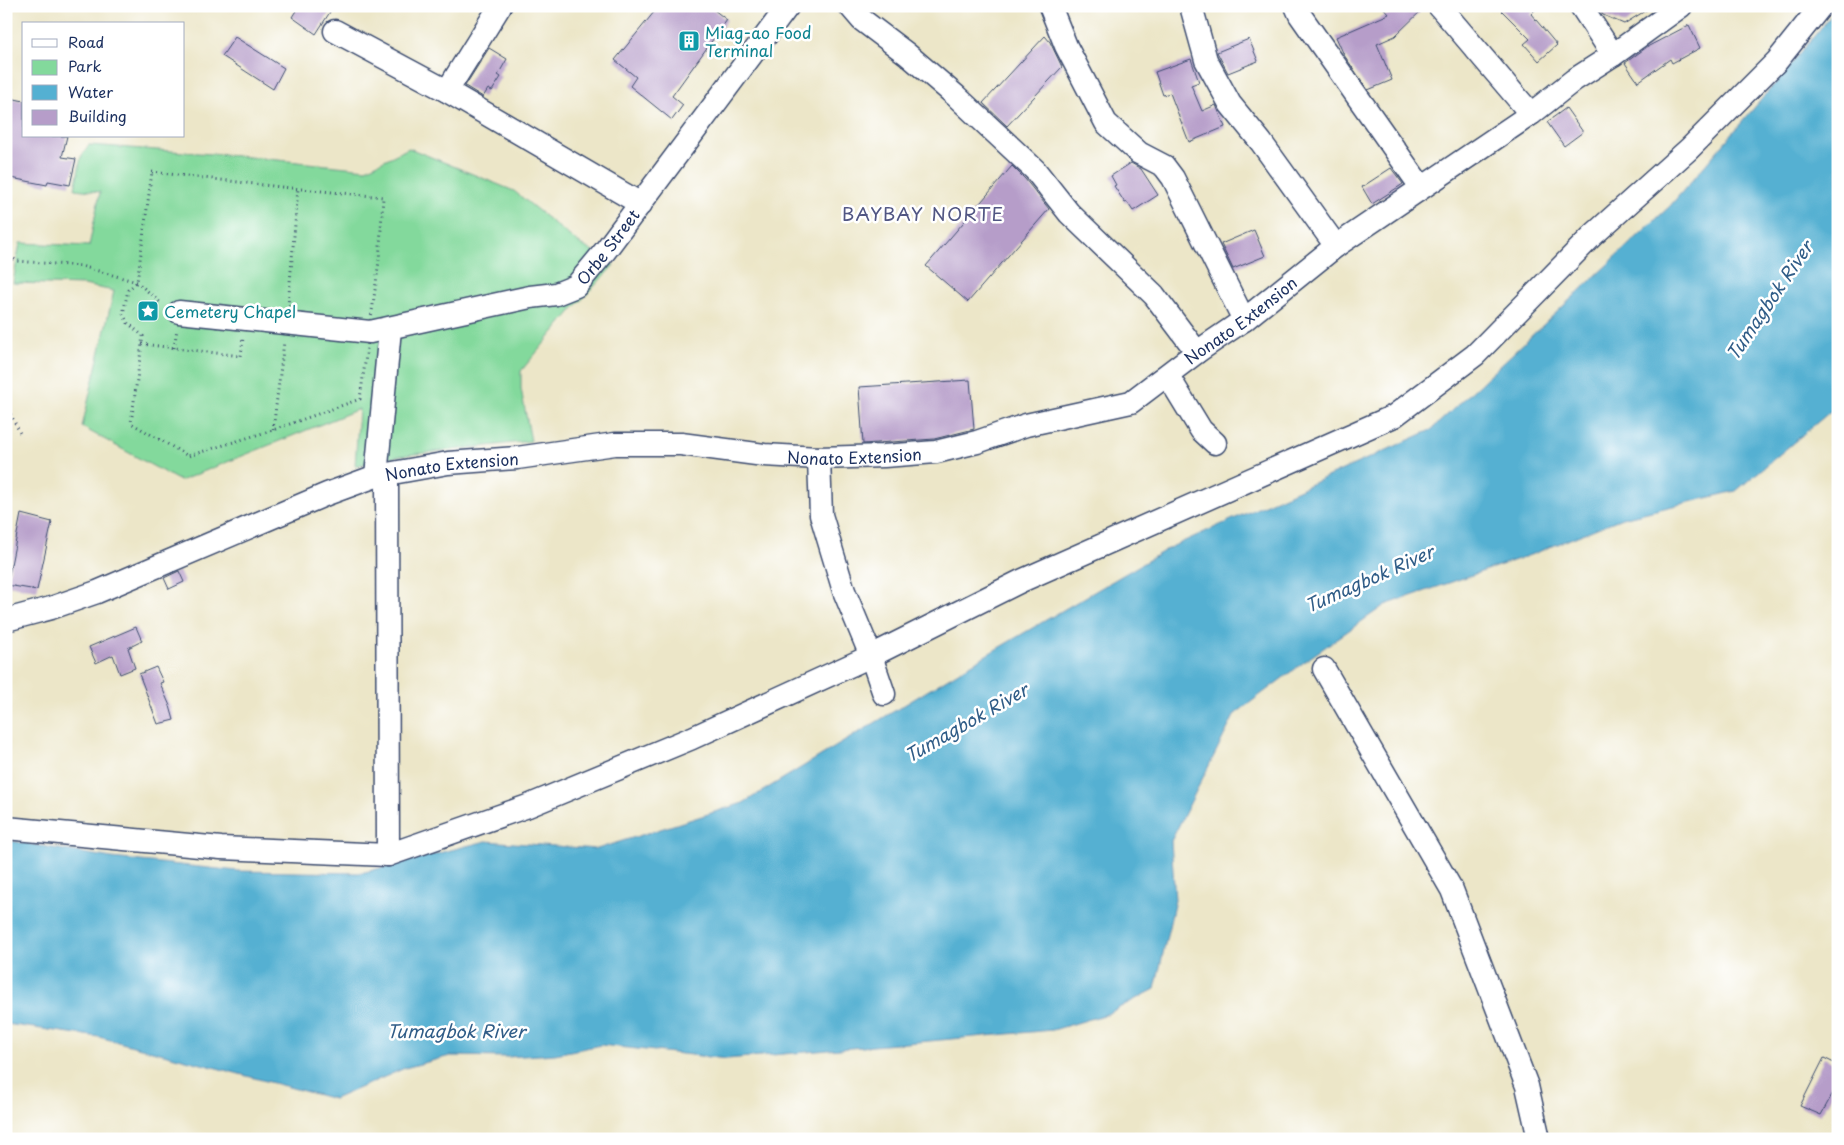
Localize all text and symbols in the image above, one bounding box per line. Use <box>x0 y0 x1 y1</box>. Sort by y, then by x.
place label: Miag-ao Food Terminal <box>705 20 811 62</box>
legend <box>22 22 185 138</box>
building icon: Miag-ao Food Terminal <box>677 29 701 53</box>
text: Road <box>68 30 104 53</box>
text: Park <box>68 54 102 77</box>
text: Water <box>68 80 113 103</box>
text: Building <box>68 104 127 127</box>
district label: BAYBAY NORTE <box>842 199 1004 227</box>
street label: Orbe Street <box>570 203 645 290</box>
water label: Tumagbok River <box>1719 233 1820 365</box>
street label: Nonato Extension <box>1179 270 1302 370</box>
place icon: Cemetery Chapel <box>136 299 160 323</box>
place label: Cemetery Chapel <box>164 299 296 323</box>
street label: Nonato Extension <box>786 441 923 470</box>
street label: Nonato Extension <box>383 446 519 486</box>
water label: Tumagbok River <box>1300 536 1440 618</box>
water label: Tumagbok River <box>899 674 1035 768</box>
water label: Tumagbok River <box>387 1017 528 1044</box>

